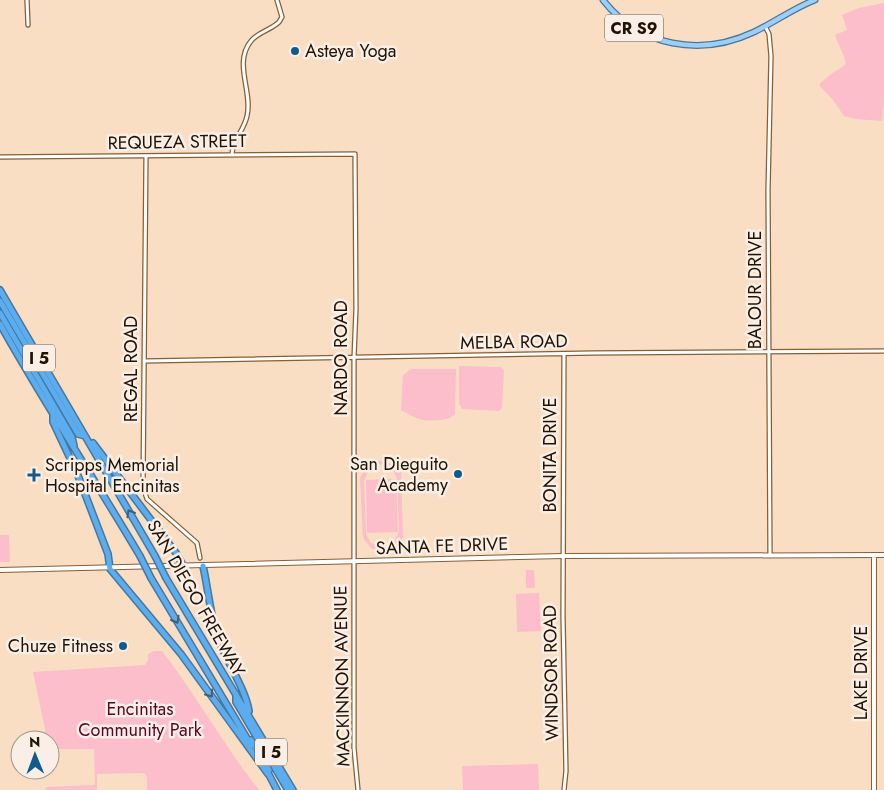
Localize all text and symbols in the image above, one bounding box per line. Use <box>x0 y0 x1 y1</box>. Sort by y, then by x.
road number: CR S9 <box>605 14 663 42</box>
place label: Asteya Yoga <box>305 38 396 64</box>
marker: Asteya Yoga <box>289 45 301 57</box>
street label: REQUEZA STREET <box>107 128 247 156</box>
street label: BALOUR DRIVE <box>742 231 768 349</box>
street label: NARDO ROAD <box>328 300 354 416</box>
street label: REGAL ROAD <box>118 316 144 422</box>
street label: MELBA ROAD <box>460 328 568 356</box>
road number: I 5 <box>23 344 55 372</box>
street label: BONITA DRIVE <box>537 398 563 512</box>
place label: San Dieguito Academy <box>350 451 448 498</box>
place label: Scripps Memorial Hospital Encinitas <box>45 452 179 499</box>
marker: Scripps Memorial Hospital Encinitas <box>27 468 41 482</box>
marker: San Dieguito Academy <box>452 468 464 480</box>
one-way arrow <box>127 510 137 519</box>
street label: SAN DIEGO FREEWAY <box>141 515 252 682</box>
street label: SANTA FE DRIVE <box>375 531 509 561</box>
street label: MACKINNON AVENUE <box>327 585 357 767</box>
street label: WINDSOR ROAD <box>537 605 565 741</box>
one-way arrow <box>169 614 179 623</box>
street label: LAKE DRIVE <box>848 626 874 720</box>
place label: Chuze Fitness <box>8 633 113 659</box>
marker: Chuze Fitness <box>117 640 129 652</box>
one-way arrow <box>204 688 213 698</box>
park label: Encinitas Community Park <box>78 696 202 743</box>
north arrow <box>10 730 60 780</box>
text: N <box>29 732 41 752</box>
road number: I 5 <box>255 739 287 766</box>

